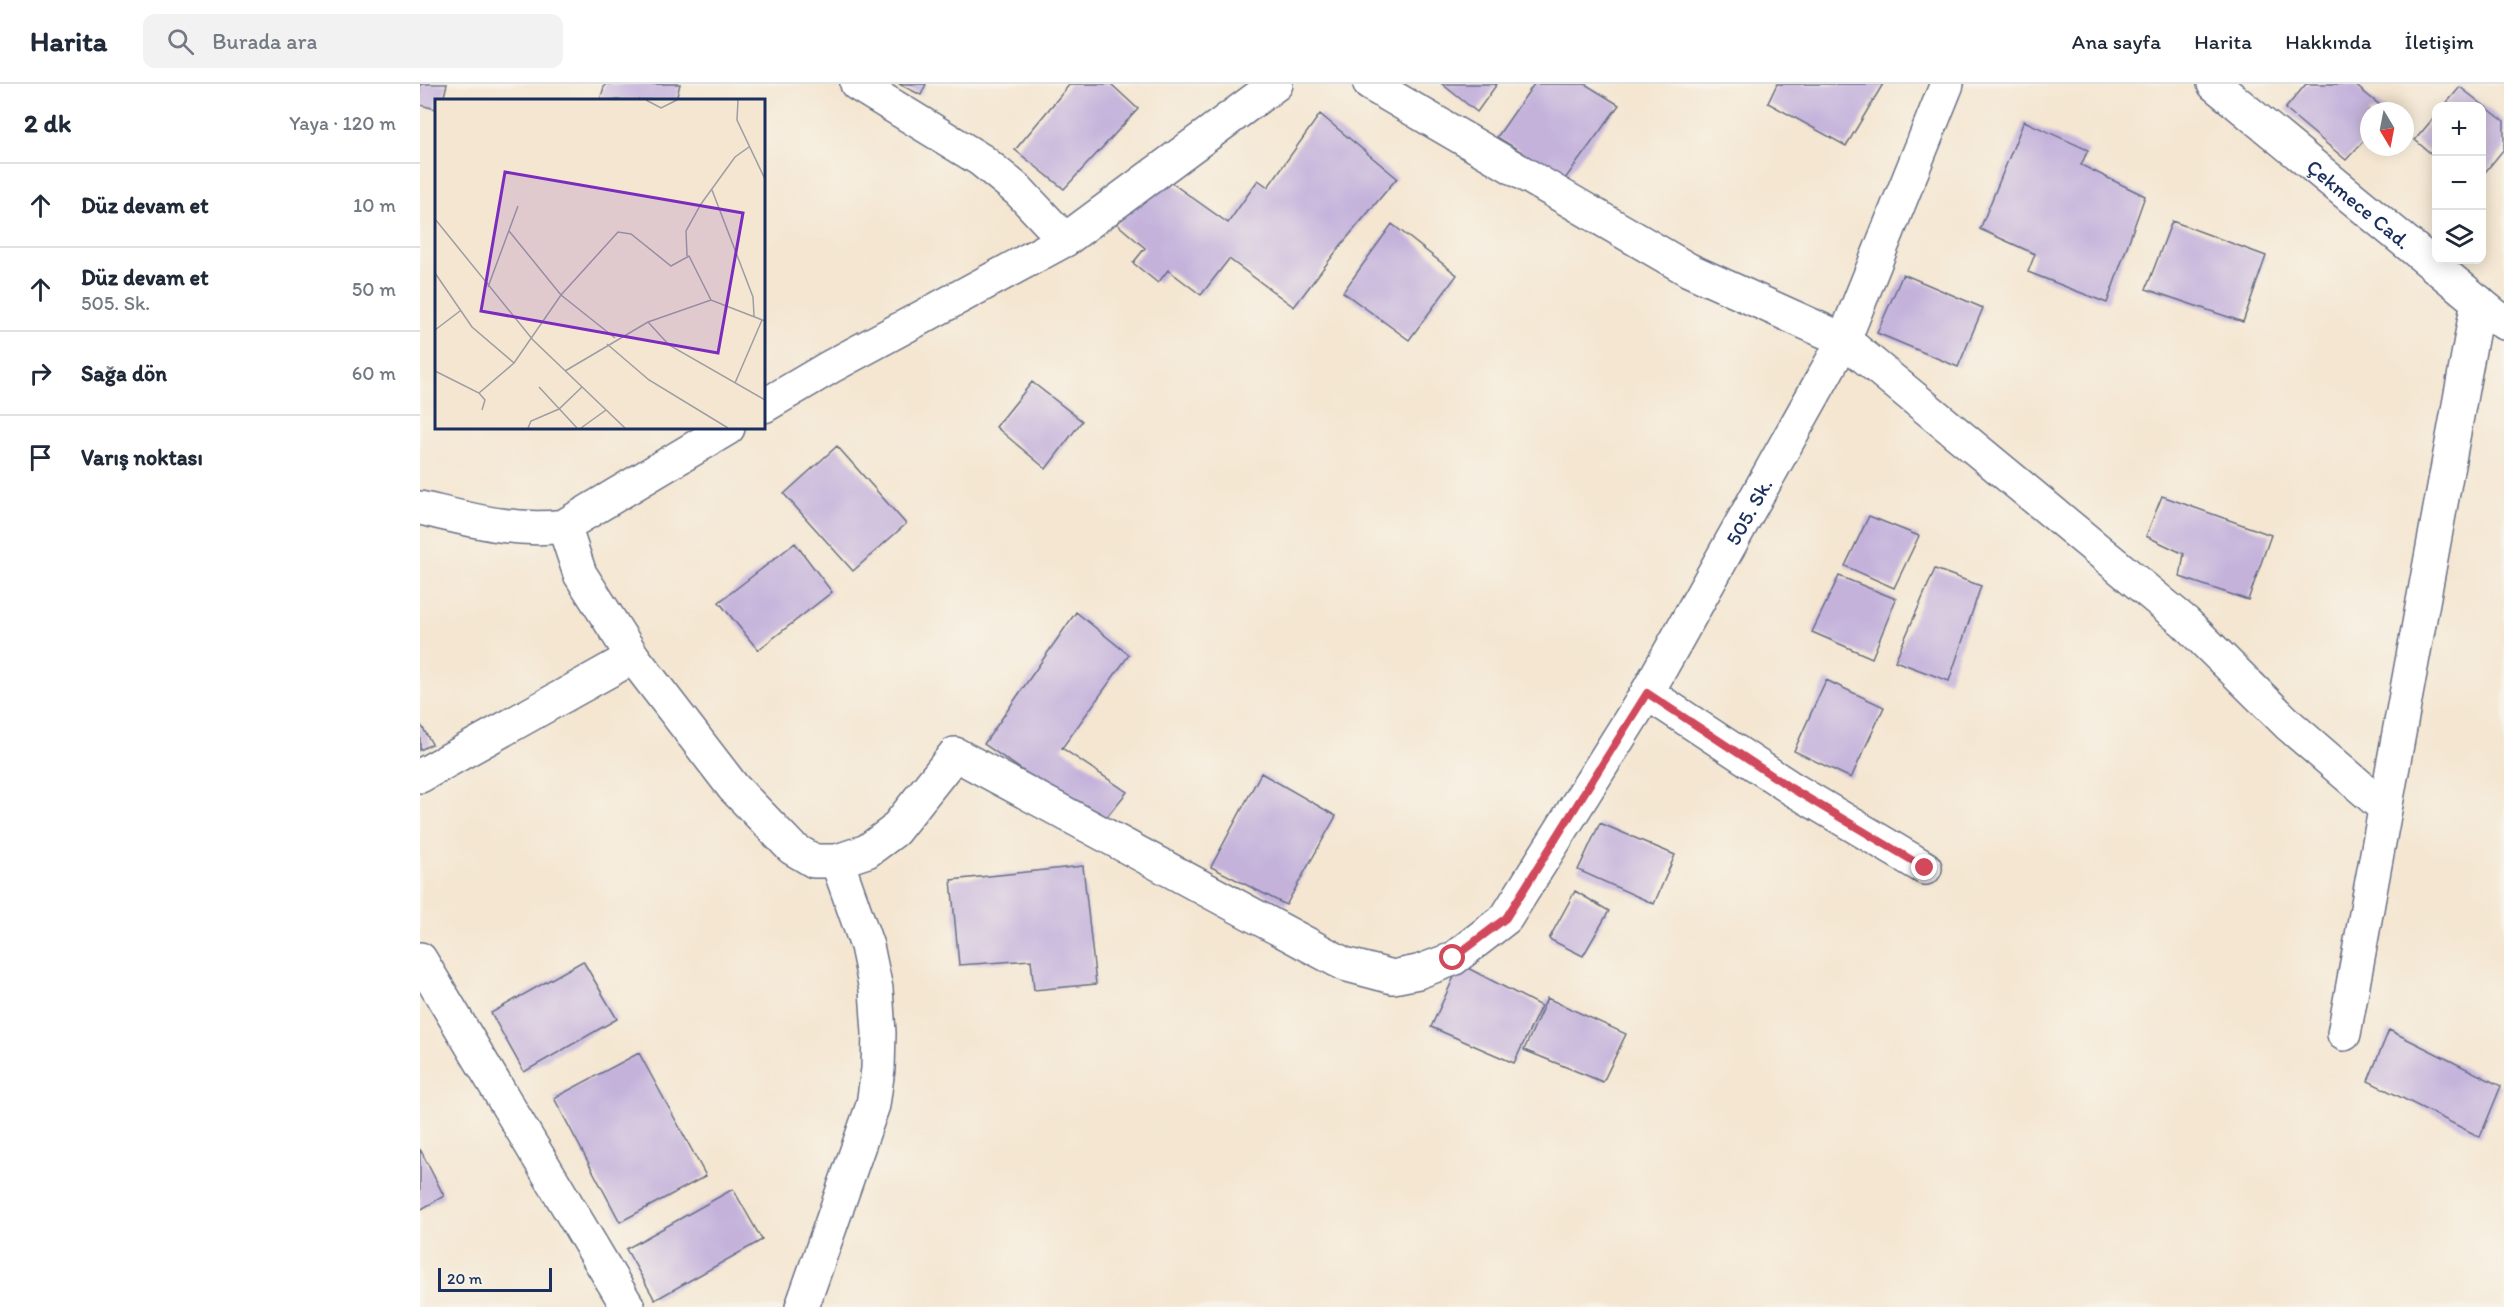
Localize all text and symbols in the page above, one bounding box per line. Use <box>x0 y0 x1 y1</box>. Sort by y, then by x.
search box <box>143 14 563 68</box>
text: Harita <box>30 24 107 58</box>
icon: search <box>164 25 197 58</box>
text: Burada ara <box>212 28 317 55</box>
text: Ana sayfa <box>2072 29 2161 54</box>
text: Harita <box>2194 29 2252 54</box>
text: Hakkında <box>2285 29 2372 54</box>
text: İletişim <box>2405 29 2474 54</box>
inset map <box>435 99 765 429</box>
north arrow <box>2360 102 2414 156</box>
map controls <box>2432 102 2486 264</box>
button: + <box>2432 102 2486 156</box>
text: 2 dk <box>24 107 71 139</box>
text: Yaya · 120 m <box>289 111 396 135</box>
street label: Çekmece Cad. <box>2302 153 2416 254</box>
button: − <box>2432 156 2486 210</box>
icon: ahead <box>24 189 57 222</box>
text: Düz devam et <box>81 192 208 219</box>
text: 10 m <box>353 193 396 217</box>
button: layers <box>2432 210 2486 264</box>
text: Düz devam et <box>81 264 208 291</box>
icon: ahead <box>24 273 57 306</box>
text: 50 m <box>352 277 396 301</box>
text: 505. Sk. <box>81 291 150 315</box>
icon: right <box>24 357 57 390</box>
text: Sağa dön <box>81 360 167 387</box>
text: 60 m <box>352 361 396 385</box>
icon: arrive <box>24 441 57 474</box>
text: Varış noktası <box>81 444 203 471</box>
street label: 505. Sk. <box>1720 474 1777 549</box>
route end <box>1911 854 1937 880</box>
route start <box>1439 944 1465 970</box>
scale bar <box>438 1265 552 1292</box>
text: 20 m <box>447 1269 482 1288</box>

